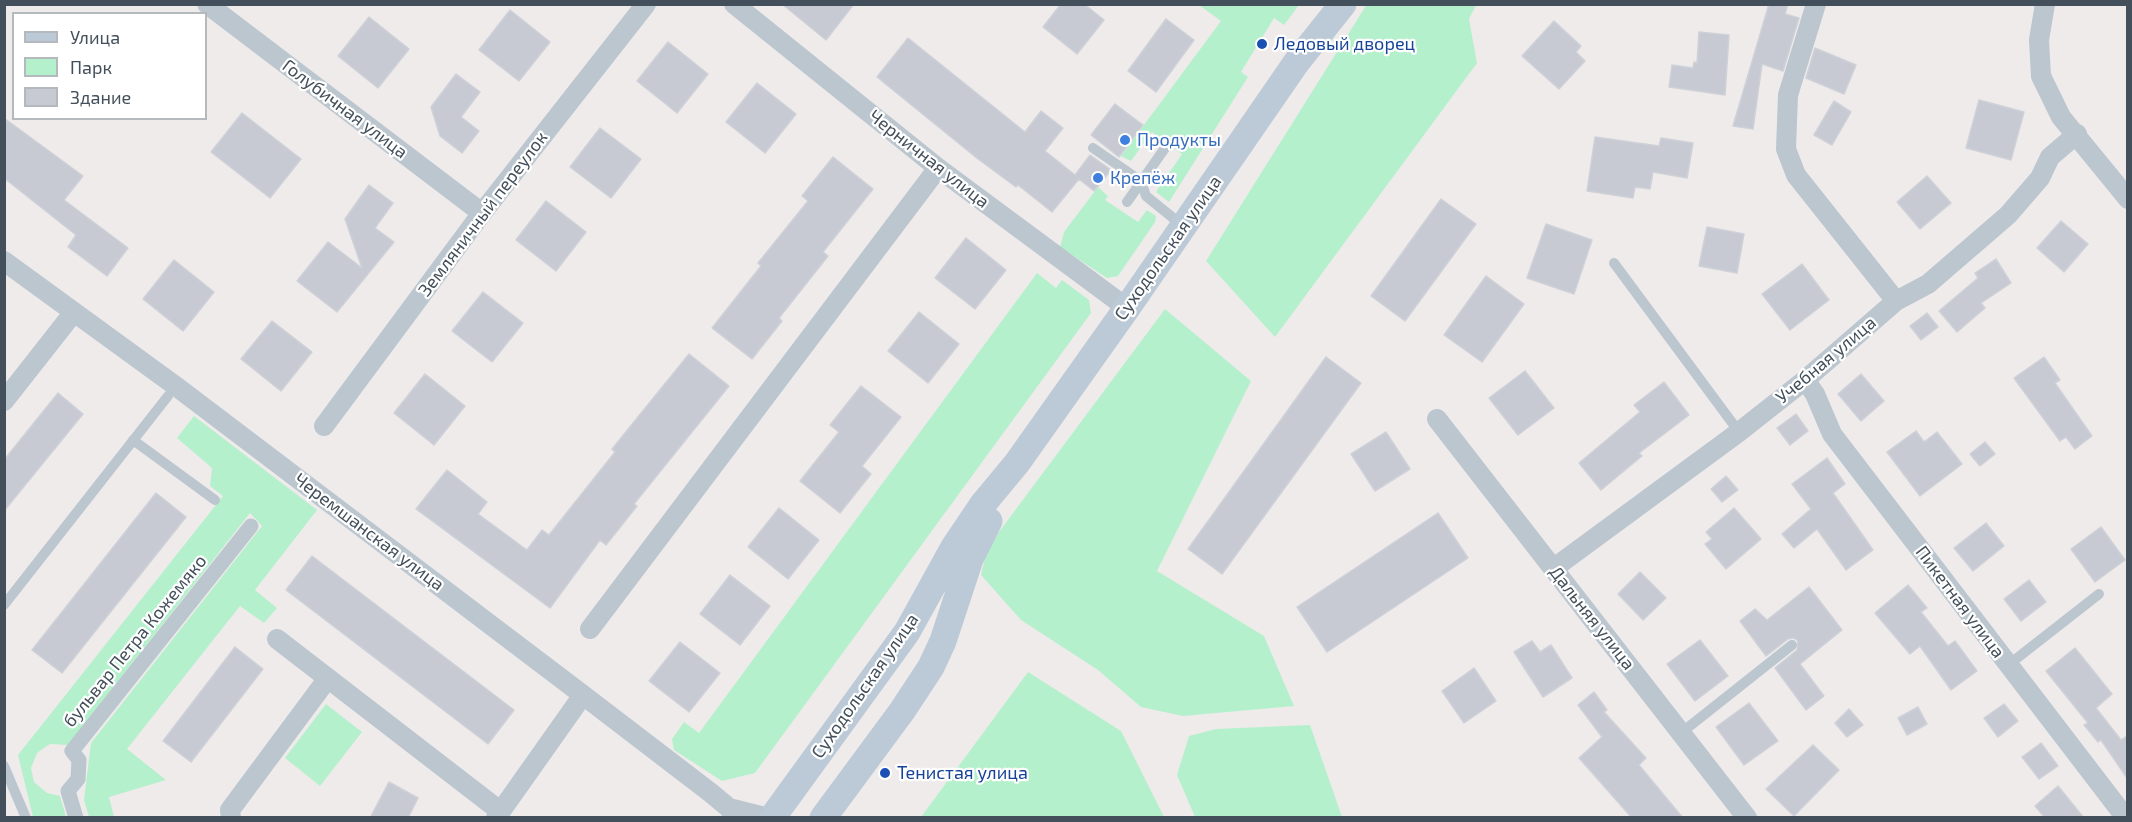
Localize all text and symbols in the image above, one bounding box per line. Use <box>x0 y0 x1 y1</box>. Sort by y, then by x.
legend <box>12 12 207 120</box>
text: Улица <box>70 26 120 48</box>
place label: Ледовый дворец <box>1274 33 1415 55</box>
marker: Ледовый дворец <box>1255 37 1269 51</box>
street label: Голубичная улица <box>278 55 412 163</box>
text: Парк <box>70 56 112 78</box>
text: Здание <box>70 86 131 108</box>
street label: Черничная улица <box>865 105 993 213</box>
street label: Земляничный переулок <box>414 127 552 301</box>
place label: Продукты <box>1137 129 1221 151</box>
marker: Продукты <box>1118 133 1132 147</box>
place label: Крепёж <box>1110 167 1175 189</box>
marker: Крепёж <box>1091 171 1105 185</box>
street label: Суходольская улица <box>1110 172 1226 324</box>
street label: Учебная улица <box>1772 312 1880 408</box>
street label: Черемшанская улица <box>290 469 448 595</box>
street label: Пикетная улица <box>1911 542 2009 662</box>
street label: бульвар Петра Кожемяко <box>59 550 211 732</box>
street label: Дальняя улица <box>1545 562 1639 674</box>
street label: Суходольская улица <box>807 610 923 762</box>
place label: Тенистая улица <box>897 762 1028 784</box>
marker: Тенистая улица <box>878 766 892 780</box>

